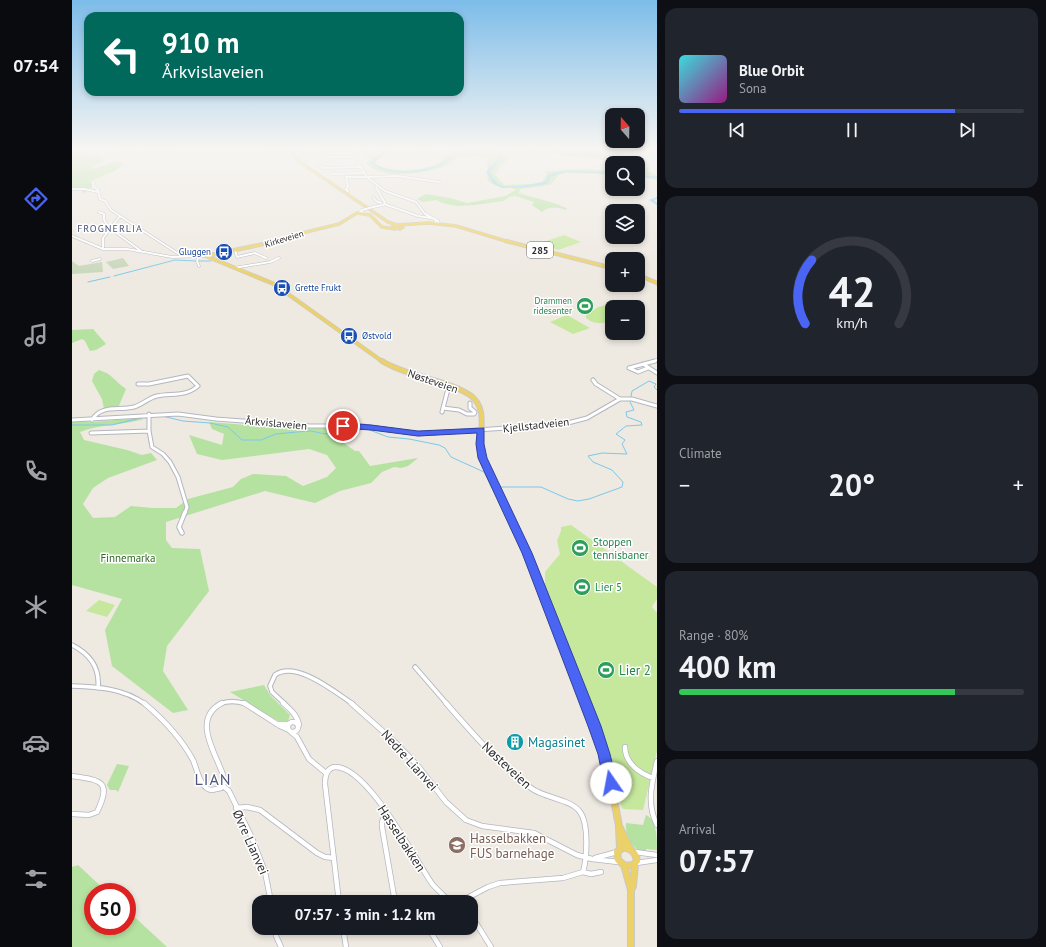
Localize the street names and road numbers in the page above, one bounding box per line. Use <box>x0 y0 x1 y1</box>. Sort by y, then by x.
street label: Kirkeveien <box>263 227 305 250</box>
road number: 285 <box>527 242 553 258</box>
street label: Nøsteveien <box>406 366 460 396</box>
street label: Årkvislaveien <box>244 413 308 433</box>
street label: Kjellstadveien <box>502 415 570 435</box>
street label: Nedre Lianvei <box>378 726 442 795</box>
street label: Nøsteveien <box>478 738 535 793</box>
street label: Hasselbakken <box>374 802 429 875</box>
street label: Øvre Lianvei <box>229 807 272 877</box>

